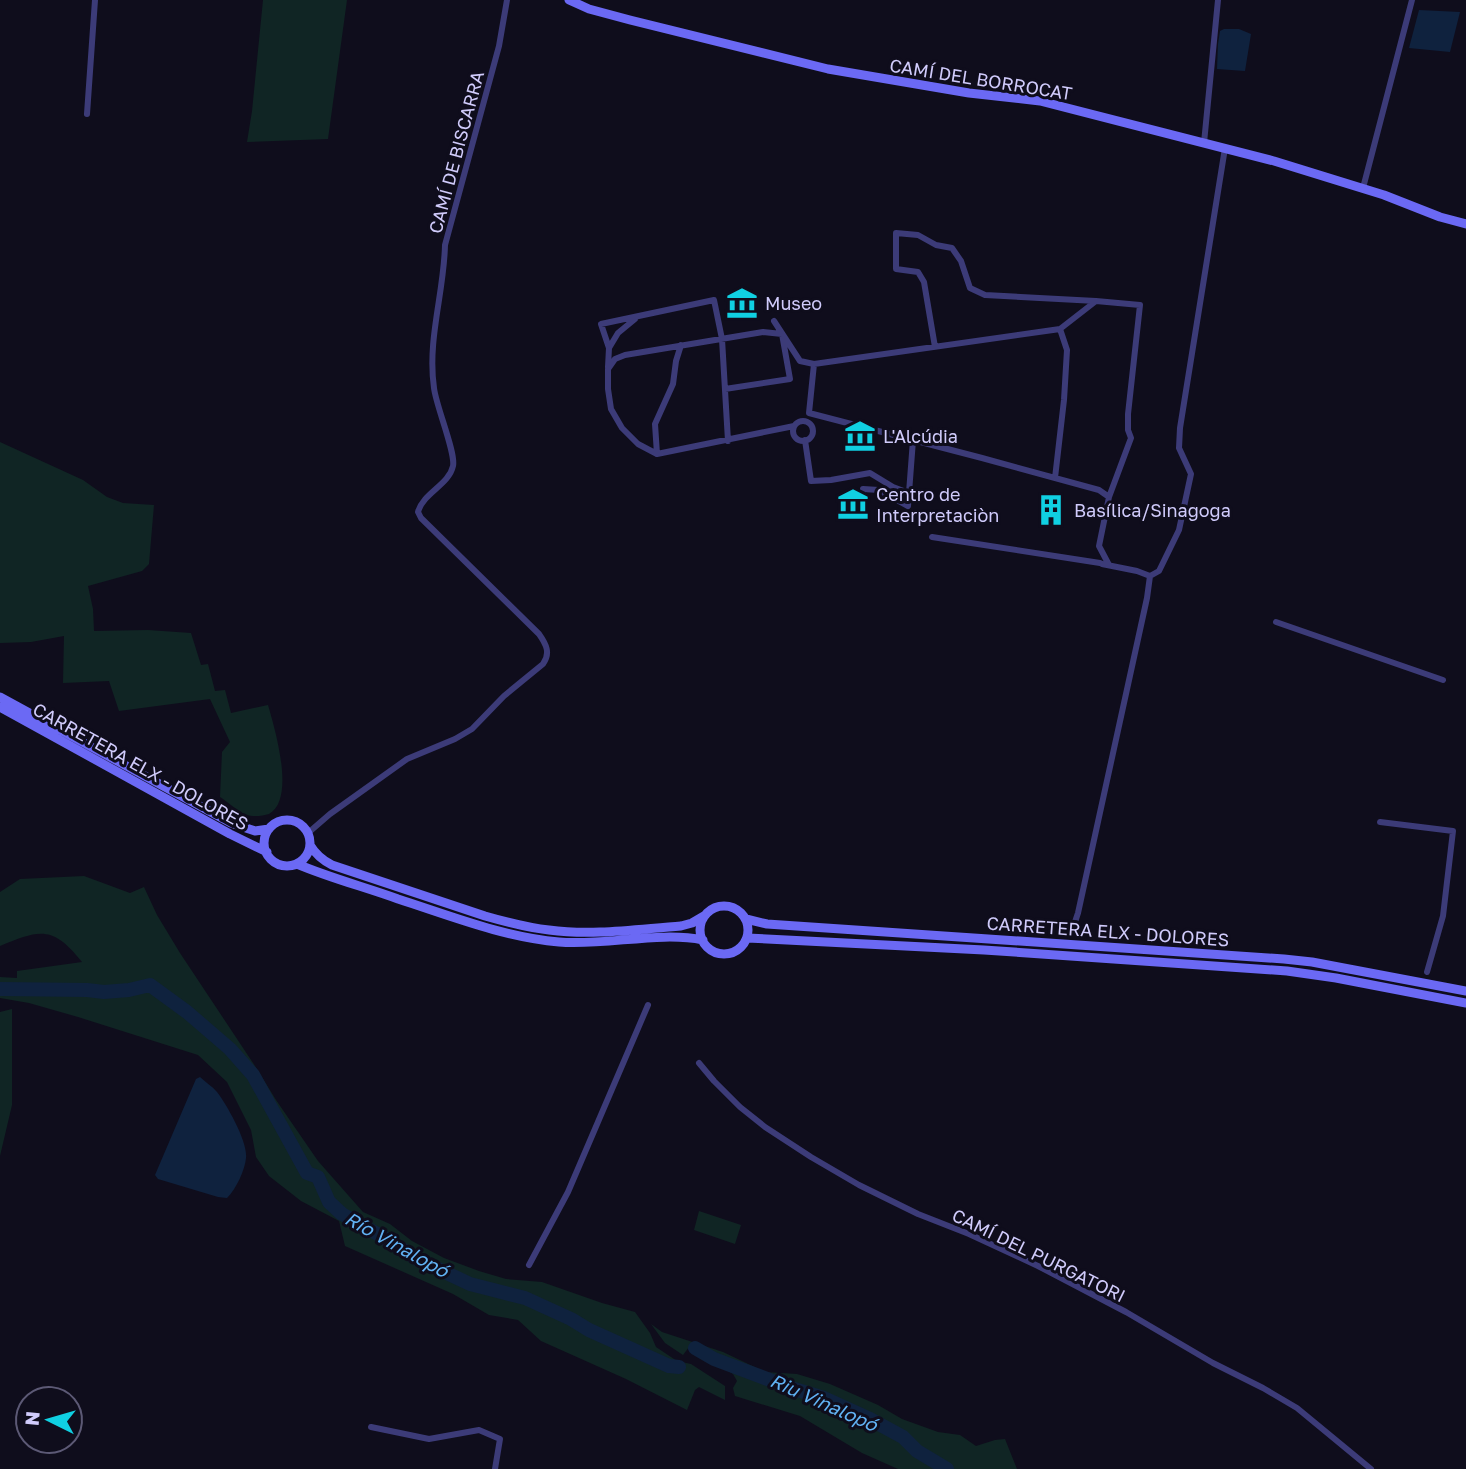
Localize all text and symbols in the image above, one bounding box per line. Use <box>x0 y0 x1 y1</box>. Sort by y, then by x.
street label: CAMÍ DEL BORROCAT <box>888 54 1074 104</box>
street label: CAMÍ DE BISCARRA <box>424 68 488 236</box>
museum icon: Museo <box>725 286 759 320</box>
place label: Museo <box>765 292 822 314</box>
museum icon: L'Alcúdia <box>843 419 877 453</box>
place label: L'Alcúdia <box>883 425 958 447</box>
place label: Centro de Interpretaciòn <box>876 483 999 526</box>
museum icon: Centro de Interpretaciòn <box>836 487 870 521</box>
building icon: Basílica/Sinagoga <box>1034 493 1068 527</box>
place label: Basílica/Sinagoga <box>1074 499 1231 521</box>
street label: CARRETERA ELX - DOLORES <box>29 697 253 835</box>
street label: CARRETERA ELX - DOLORES <box>986 912 1230 950</box>
street label: CAMÍ DEL PURGATORI <box>949 1203 1129 1307</box>
water label: Río Vinalopó <box>341 1206 454 1283</box>
water label: Riu Vinalopó <box>767 1368 883 1437</box>
north arrow <box>14 1385 84 1455</box>
text: N <box>19 1410 44 1427</box>

